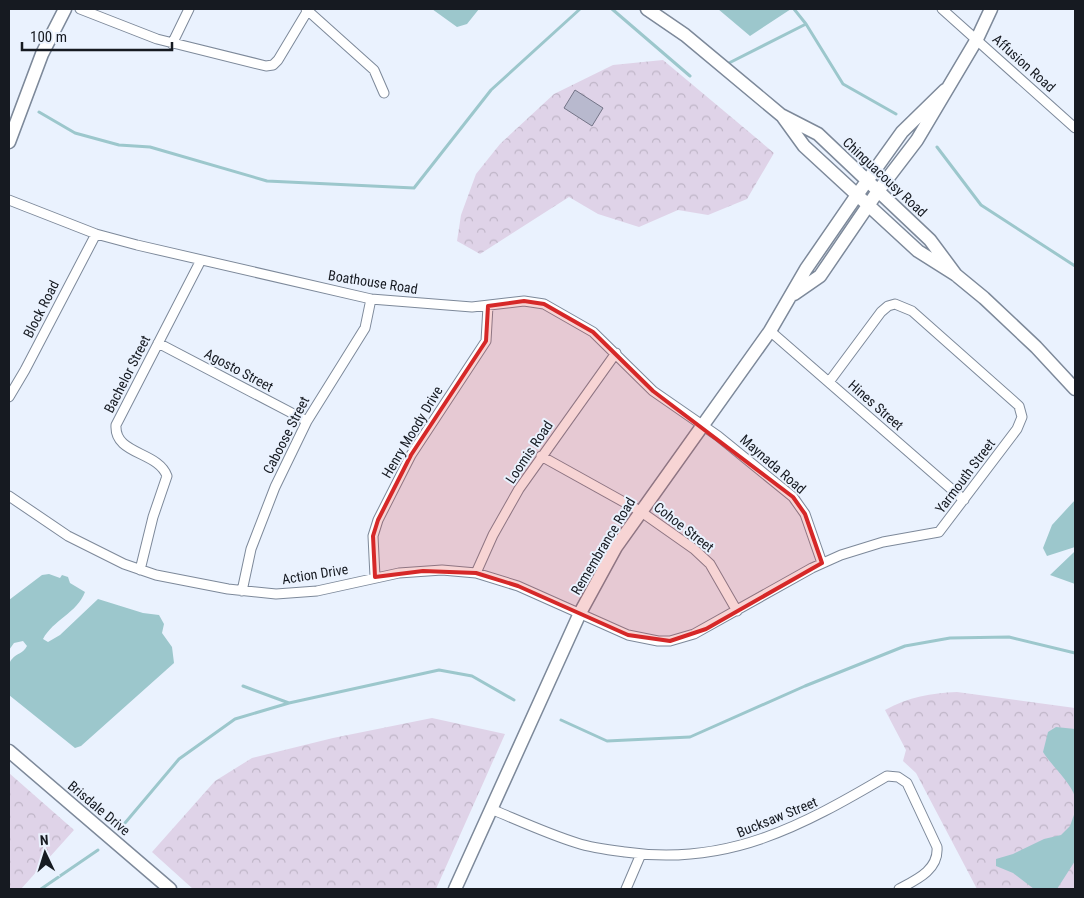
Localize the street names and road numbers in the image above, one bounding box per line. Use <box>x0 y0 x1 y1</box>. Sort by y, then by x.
street label: Affusion Road <box>990 31 1058 95</box>
street label: Chinguacousy Road <box>840 134 930 220</box>
street label: Boathouse Road <box>327 267 419 297</box>
street label: Block Road <box>20 278 62 340</box>
street label: Bachelor Street <box>101 333 153 415</box>
street label: Agosto Street <box>202 345 276 395</box>
street label: Hines Street <box>845 377 907 433</box>
street label: Henry Moody Drive <box>378 383 446 481</box>
street label: Caboose Street <box>260 394 312 476</box>
street label: Loomis Road <box>502 418 556 486</box>
street label: Maynada Road <box>737 431 809 497</box>
street label: Yarmouth Street <box>932 436 998 516</box>
street label: Remembrance Road <box>568 495 638 597</box>
street label: Cohoe Street <box>651 499 717 555</box>
street label: Action Drive <box>281 561 350 587</box>
street label: Brisdale Drive <box>65 777 134 839</box>
street label: Bucksaw Street <box>734 794 820 840</box>

